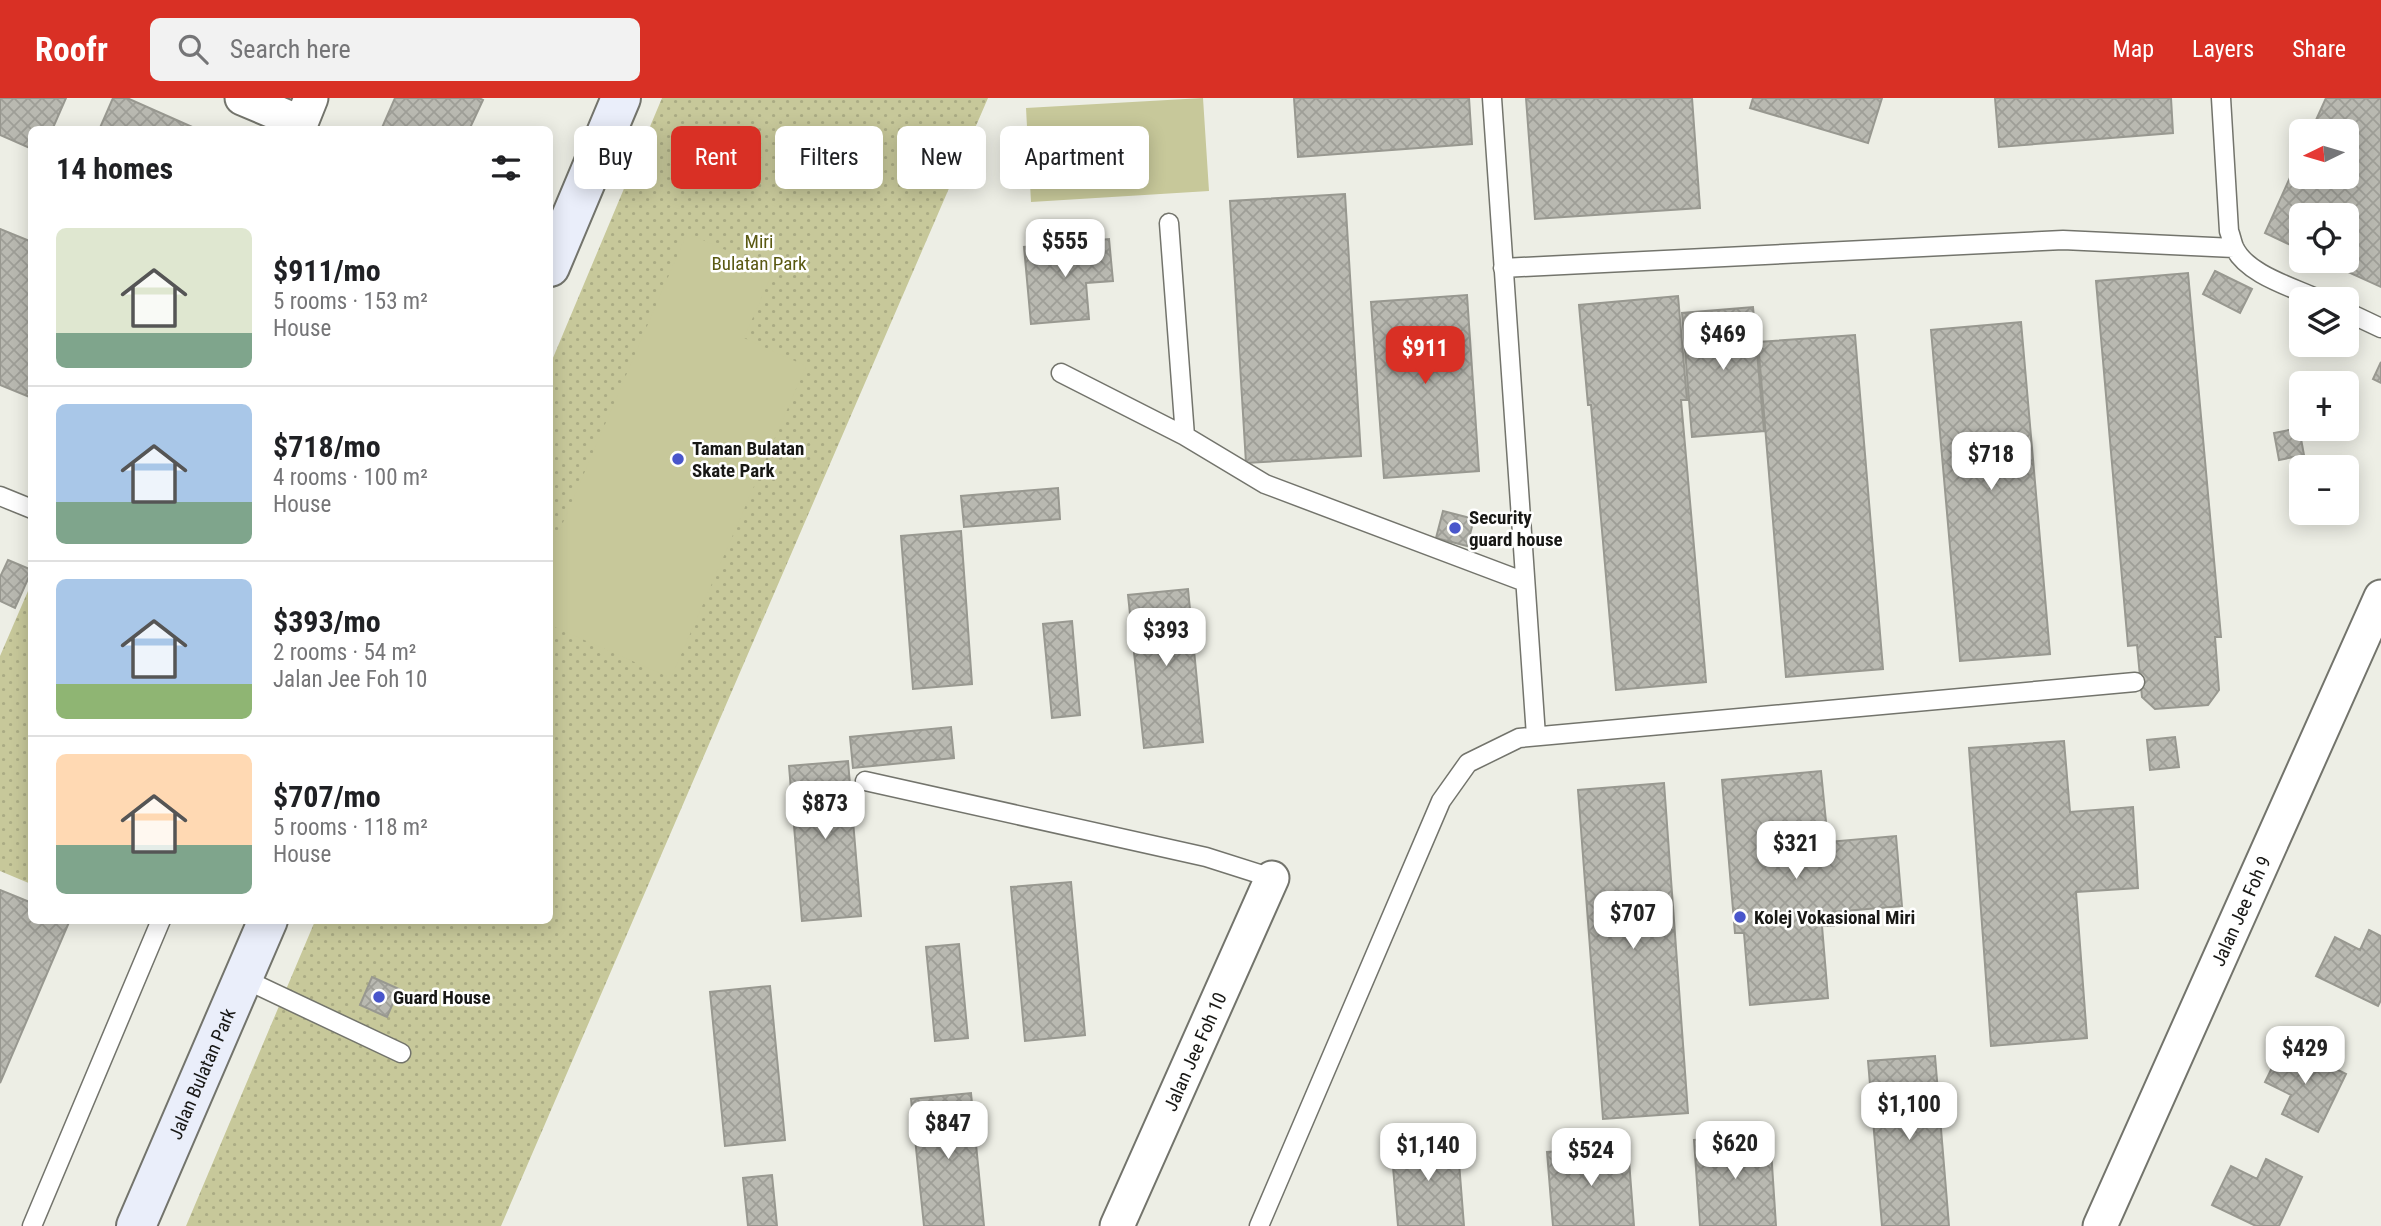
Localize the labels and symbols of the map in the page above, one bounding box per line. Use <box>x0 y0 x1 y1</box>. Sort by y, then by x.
north arrow <box>2289 119 2359 189</box>
pin: $555 <box>1024 220 1106 279</box>
park label: Miri Bulatan Park <box>711 230 807 275</box>
pin: $469 <box>1682 313 1764 372</box>
pin: $911 <box>1384 327 1466 386</box>
pin: $718 <box>1950 432 2032 492</box>
place label: Taman Bulatan Skate Park <box>692 437 804 482</box>
marker: Taman Bulatan Skate Park <box>670 451 686 467</box>
place label: Security guard house <box>1469 506 1563 551</box>
marker: Security guard house <box>1447 520 1463 536</box>
pin: $393 <box>1125 608 1207 668</box>
pin: $873 <box>784 782 866 841</box>
pin: $321 <box>1755 822 1837 881</box>
street label: Jalan Jee Foh 9 <box>2207 853 2276 970</box>
pin: $707 <box>1592 892 1674 951</box>
place label: Kolej Vokasional Miri <box>1754 906 1915 929</box>
marker: Kolej Vokasional Miri <box>1732 909 1748 925</box>
place label: Guard House <box>393 986 491 1009</box>
marker: Guard House <box>371 989 387 1005</box>
street label: Jalan Jee Foh 10 <box>1159 989 1232 1115</box>
street label: Jalan Bulatan Park <box>164 1004 241 1143</box>
pin: $429 <box>2264 1026 2346 1086</box>
pin: $1,100 <box>1852 1082 1966 1142</box>
pin: $847 <box>907 1102 989 1161</box>
pin: $620 <box>1694 1122 1776 1181</box>
pin: $1,140 <box>1371 1124 1485 1183</box>
pin: $524 <box>1550 1128 1632 1188</box>

